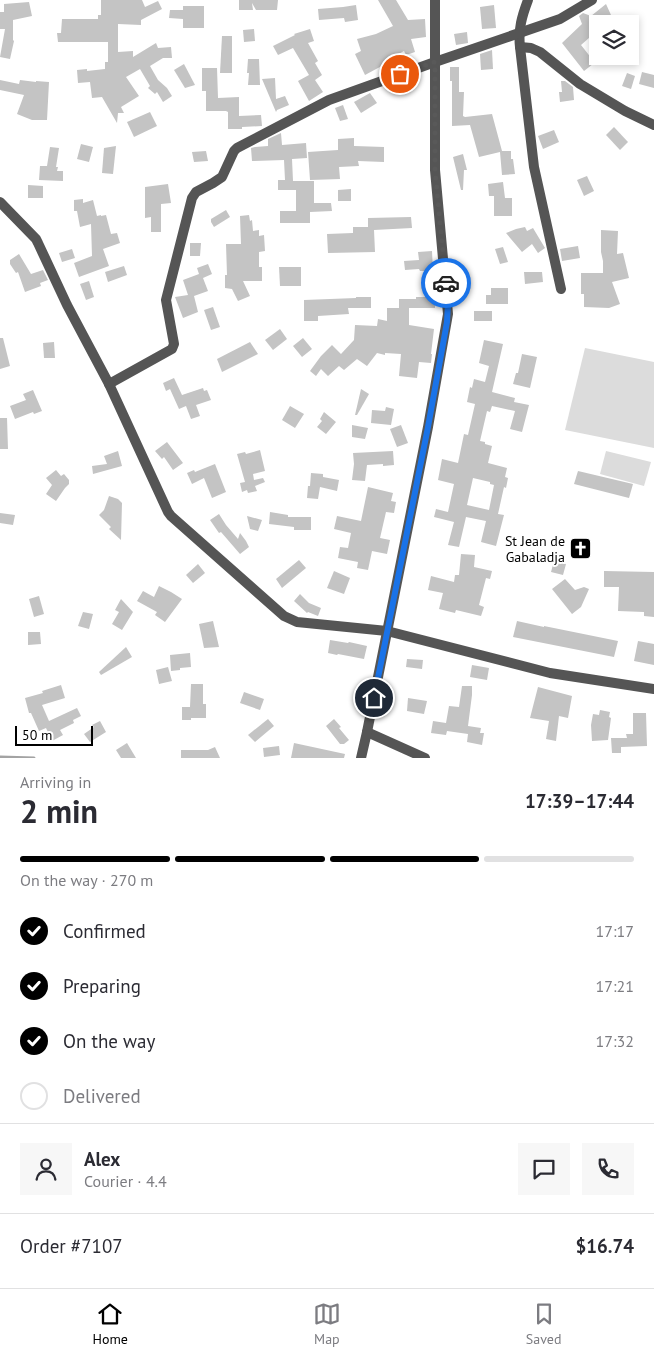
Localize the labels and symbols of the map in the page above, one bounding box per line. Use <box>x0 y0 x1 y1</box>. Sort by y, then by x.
pin <box>379 53 421 95</box>
courier <box>421 258 471 308</box>
place label: St Jean de Gabaladja <box>505 532 565 566</box>
church icon: St Jean de Gabaladja <box>569 537 593 561</box>
pin <box>353 677 395 719</box>
scale bar <box>15 723 92 746</box>

